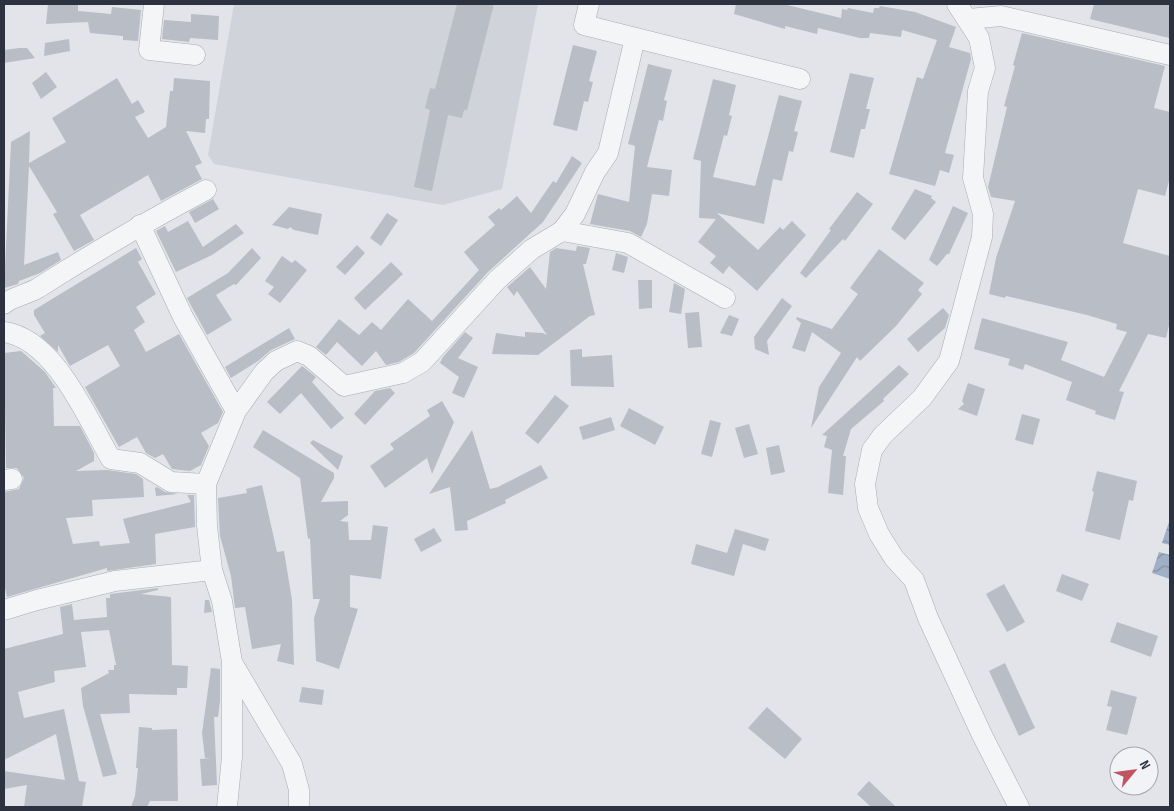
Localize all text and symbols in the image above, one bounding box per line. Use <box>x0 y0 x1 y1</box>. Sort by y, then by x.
north arrow <box>1109 746 1159 796</box>
text: N <box>1136 758 1154 772</box>

